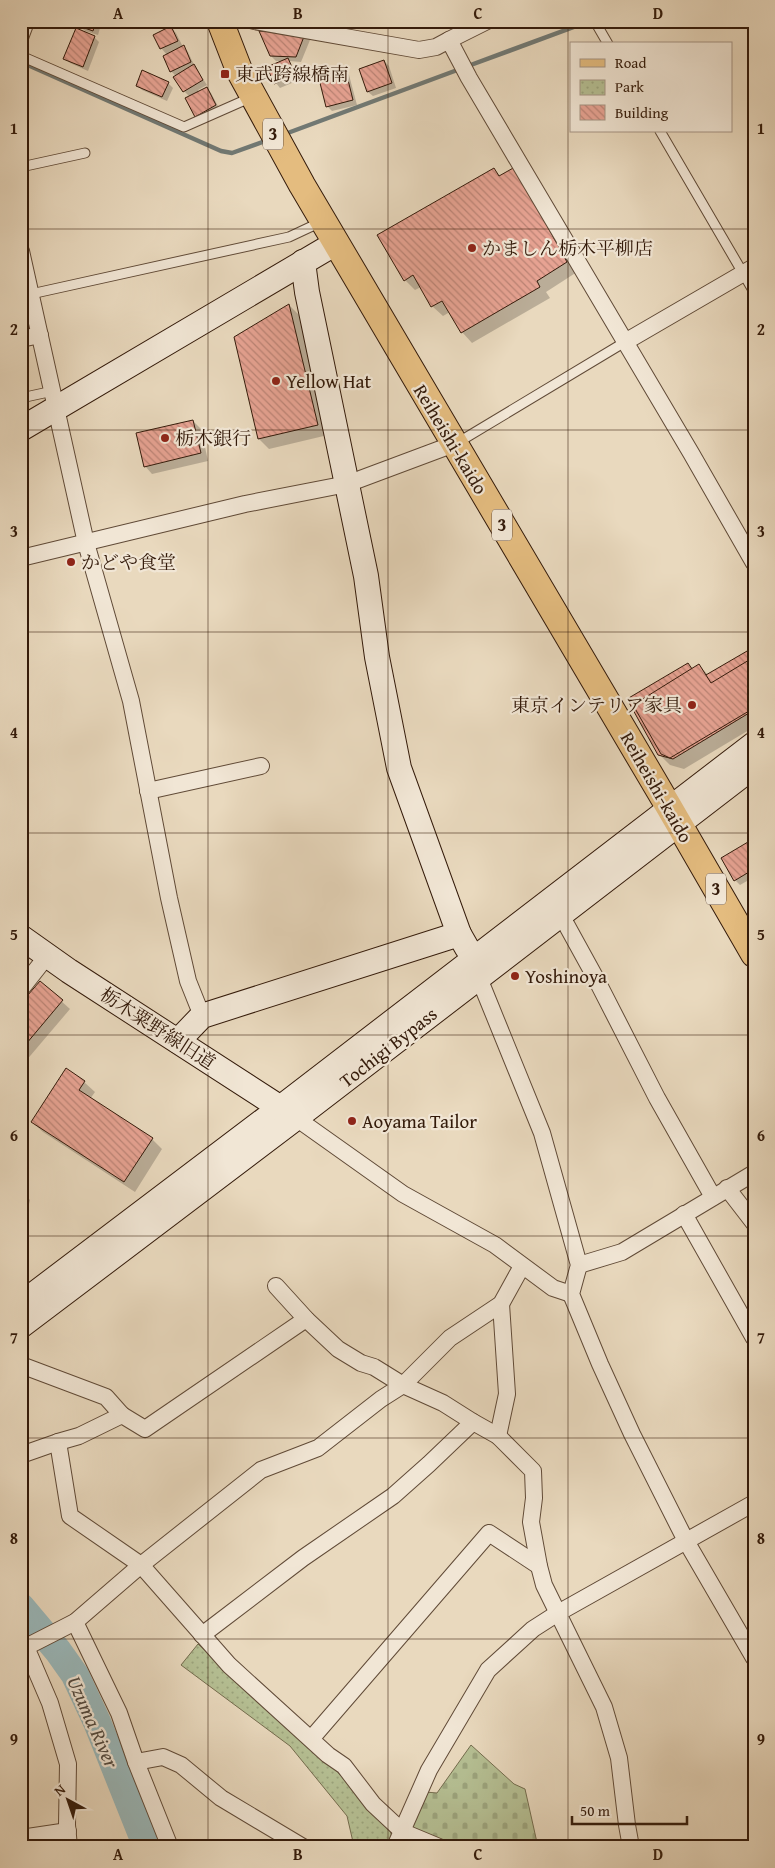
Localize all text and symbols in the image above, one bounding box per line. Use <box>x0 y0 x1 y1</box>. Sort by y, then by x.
text: A <box>113 1 124 25</box>
text: B <box>293 1 303 25</box>
text: C <box>473 1 483 25</box>
text: D <box>653 1 663 25</box>
legend <box>570 42 732 132</box>
text: Road <box>615 52 646 73</box>
place label: 東武跨線橋南 <box>235 60 349 88</box>
marker: 東武跨線橋南 <box>219 68 231 80</box>
text: Park <box>615 76 644 97</box>
text: Building <box>615 102 669 123</box>
text: 1 <box>10 116 18 140</box>
text: 1 <box>757 116 765 140</box>
road number: 3 <box>263 118 283 150</box>
place label: かましん栃木平柳店 <box>482 234 653 262</box>
marker: かましん栃木平柳店 <box>466 242 478 254</box>
text: 2 <box>10 317 18 341</box>
text: 2 <box>757 317 765 341</box>
place label: Yellow Hat <box>286 367 372 395</box>
marker: Yellow Hat <box>270 375 282 387</box>
street label: Reiheishi-kaido <box>407 379 495 499</box>
place label: 栃木銀行 <box>175 424 251 452</box>
marker: 栃木銀行 <box>159 432 171 444</box>
road number: 3 <box>492 510 512 540</box>
text: 3 <box>10 519 18 543</box>
text: 3 <box>757 519 765 543</box>
place label: かどや食堂 <box>81 548 176 576</box>
marker: かどや食堂 <box>65 556 77 568</box>
place label: 東京インテリア家具 <box>511 691 682 719</box>
marker: 東京インテリア家具 <box>686 699 698 711</box>
text: 4 <box>10 720 18 744</box>
text: 4 <box>757 720 765 744</box>
street label: Reiheishi-kaido <box>614 726 700 848</box>
road number: 3 <box>706 874 726 904</box>
text: 5 <box>10 922 18 946</box>
text: 5 <box>757 922 765 946</box>
place label: Yoshinoya <box>525 962 607 990</box>
marker: Yoshinoya <box>509 970 521 982</box>
street label: 栃木粟野線旧道 <box>95 980 221 1076</box>
street label: Tochigi Bypass <box>333 1000 443 1094</box>
place label: Aoyama Tailor <box>362 1107 477 1135</box>
marker: Aoyama Tailor <box>346 1115 358 1127</box>
text: 6 <box>10 1123 18 1147</box>
text: 6 <box>757 1123 765 1147</box>
text: 7 <box>10 1325 18 1349</box>
text: 7 <box>757 1325 765 1349</box>
text: 8 <box>10 1526 18 1550</box>
text: 8 <box>757 1526 765 1550</box>
water label: Uzuma River <box>60 1671 127 1773</box>
text: 9 <box>10 1727 18 1751</box>
text: 9 <box>757 1727 765 1751</box>
north arrow <box>42 1776 92 1826</box>
text: N <box>50 1779 70 1801</box>
scale bar <box>572 1793 688 1825</box>
text: 50 m <box>580 1800 611 1821</box>
text: A <box>113 1842 124 1866</box>
text: B <box>293 1842 303 1866</box>
text: C <box>473 1842 483 1866</box>
text: D <box>653 1842 663 1866</box>

